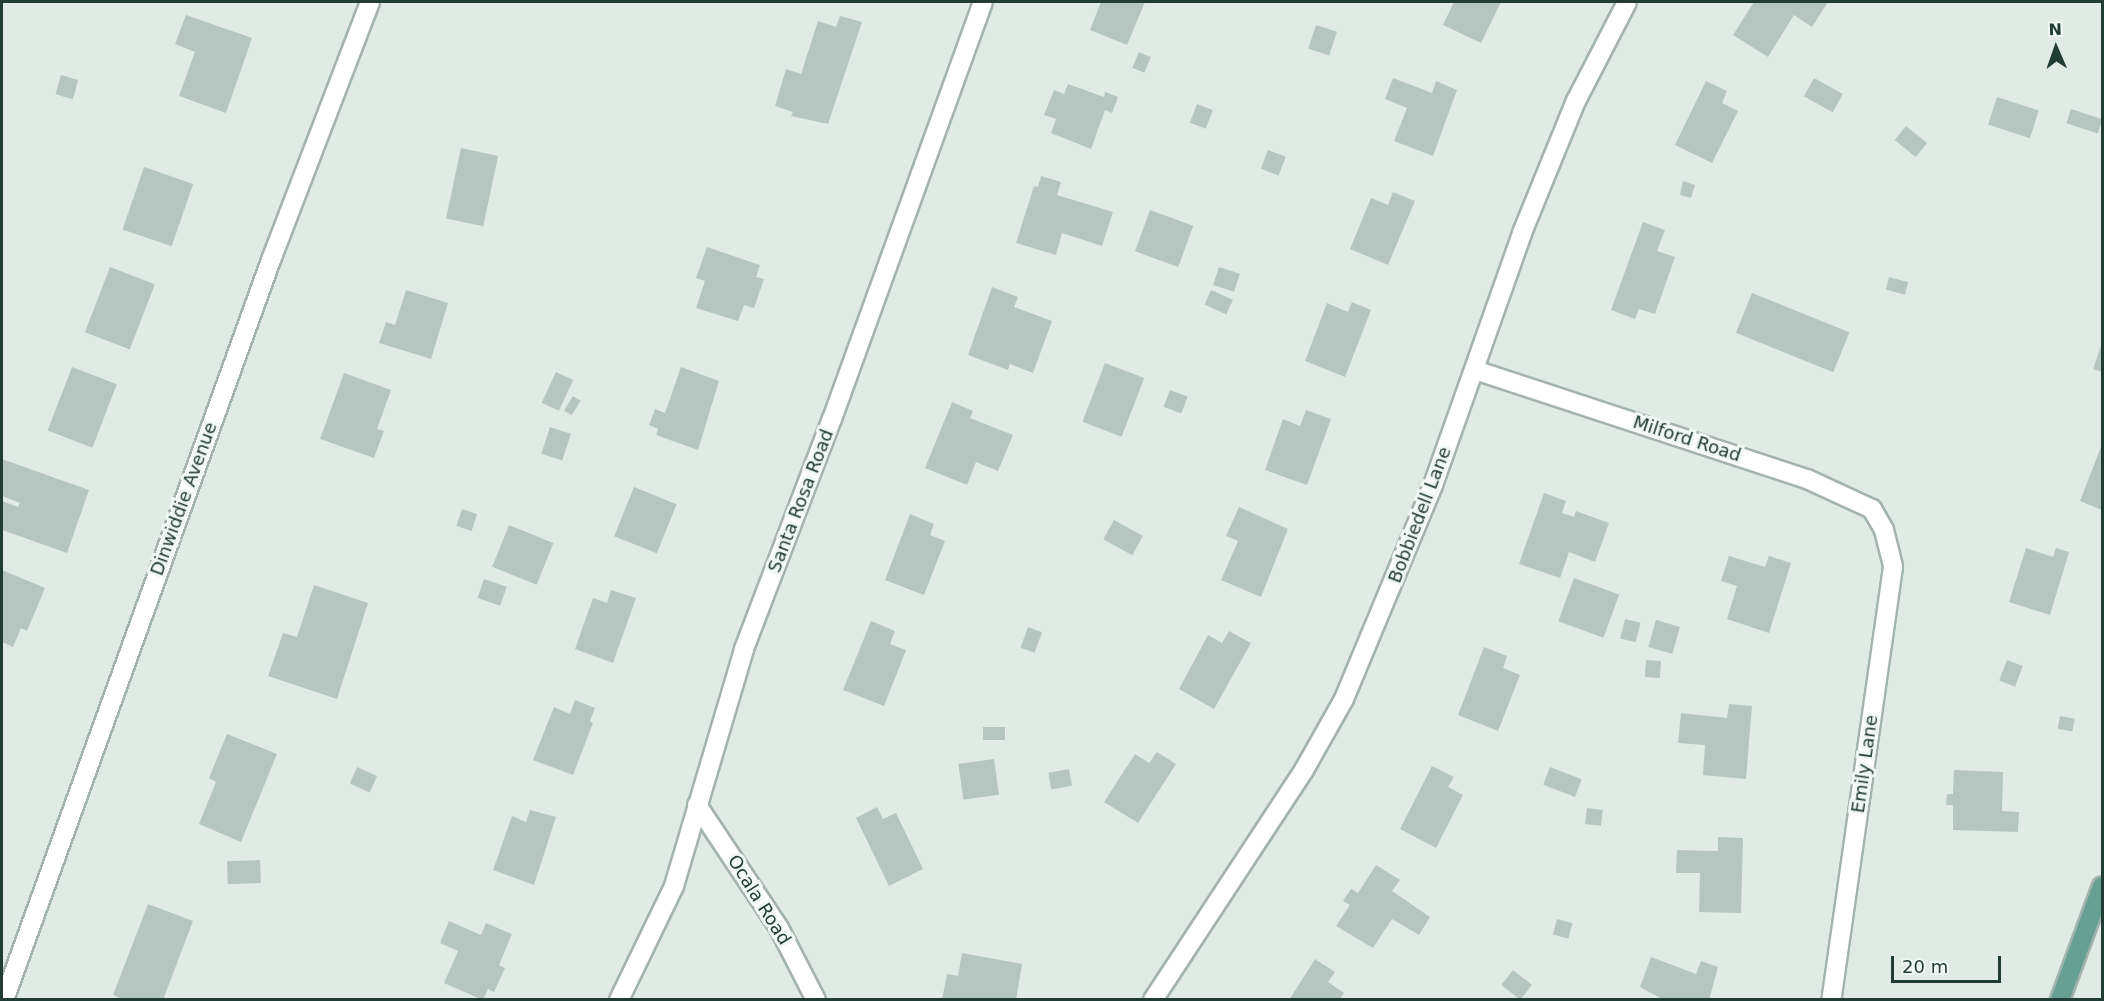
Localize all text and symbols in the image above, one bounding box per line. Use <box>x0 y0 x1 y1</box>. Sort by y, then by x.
north arrow <box>2026 18 2086 78</box>
text: N <box>2048 20 2062 39</box>
street label: Milford Road <box>1630 411 1744 467</box>
street label: Dinwiddie Avenue <box>146 419 222 579</box>
street label: Santa Rosa Road <box>764 426 838 576</box>
street label: Bobbiedell Lane <box>1384 444 1456 586</box>
street label: Emily Lane <box>1847 714 1883 814</box>
street label: Ocala Road <box>723 851 795 949</box>
scale bar <box>1894 944 2004 982</box>
text: 20 m <box>1902 956 1948 977</box>

